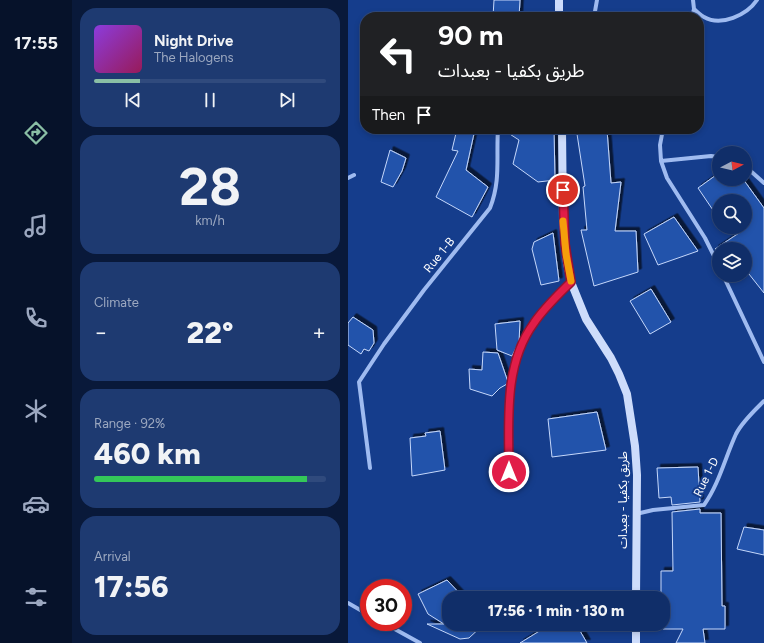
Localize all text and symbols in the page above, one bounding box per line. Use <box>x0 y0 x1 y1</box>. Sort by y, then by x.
text: 90 m <box>438 18 503 52</box>
icon: left <box>372 28 424 80</box>
text: 17:55 <box>14 32 58 54</box>
text: Night Drive <box>154 32 233 50</box>
text: The Halogens <box>154 50 234 65</box>
text: طريق بكفيا - بعبدات <box>438 60 585 82</box>
icon: previous <box>122 89 144 111</box>
icon: pause <box>199 89 221 111</box>
icon: next <box>276 89 298 111</box>
icon: arrive <box>413 104 435 126</box>
text: Then <box>372 106 405 124</box>
icon: directions <box>22 119 50 147</box>
north arrow <box>712 146 752 186</box>
map controls <box>712 146 752 282</box>
text: 28 <box>179 156 241 218</box>
pin <box>546 173 580 207</box>
icon: arrive <box>552 179 574 201</box>
button: search <box>712 194 752 234</box>
icon: music <box>22 212 50 240</box>
text: km/h <box>195 213 225 228</box>
street label: Rue 1-B <box>421 235 457 275</box>
button: layers <box>712 242 752 282</box>
text: Climate <box>94 295 139 310</box>
icon: phone <box>22 304 50 332</box>
text: 22° <box>187 314 233 351</box>
text: − <box>94 319 108 346</box>
text: + <box>312 319 326 346</box>
icon: climate <box>22 397 50 425</box>
text: Range · 92% <box>94 416 165 431</box>
text: 460 km <box>94 435 201 472</box>
position arrow <box>488 451 530 493</box>
street label: طريق بكفيا - بعبدات <box>616 451 631 549</box>
street label: Rue 1-D <box>691 455 721 499</box>
icon: car <box>22 490 50 518</box>
text: Arrival <box>94 549 131 564</box>
text: 17:56 <box>94 568 169 605</box>
speed limit sign: 30 <box>360 579 412 631</box>
icon: filters <box>22 583 50 611</box>
text: 17:56 · 1 min · 130 m <box>488 602 624 620</box>

